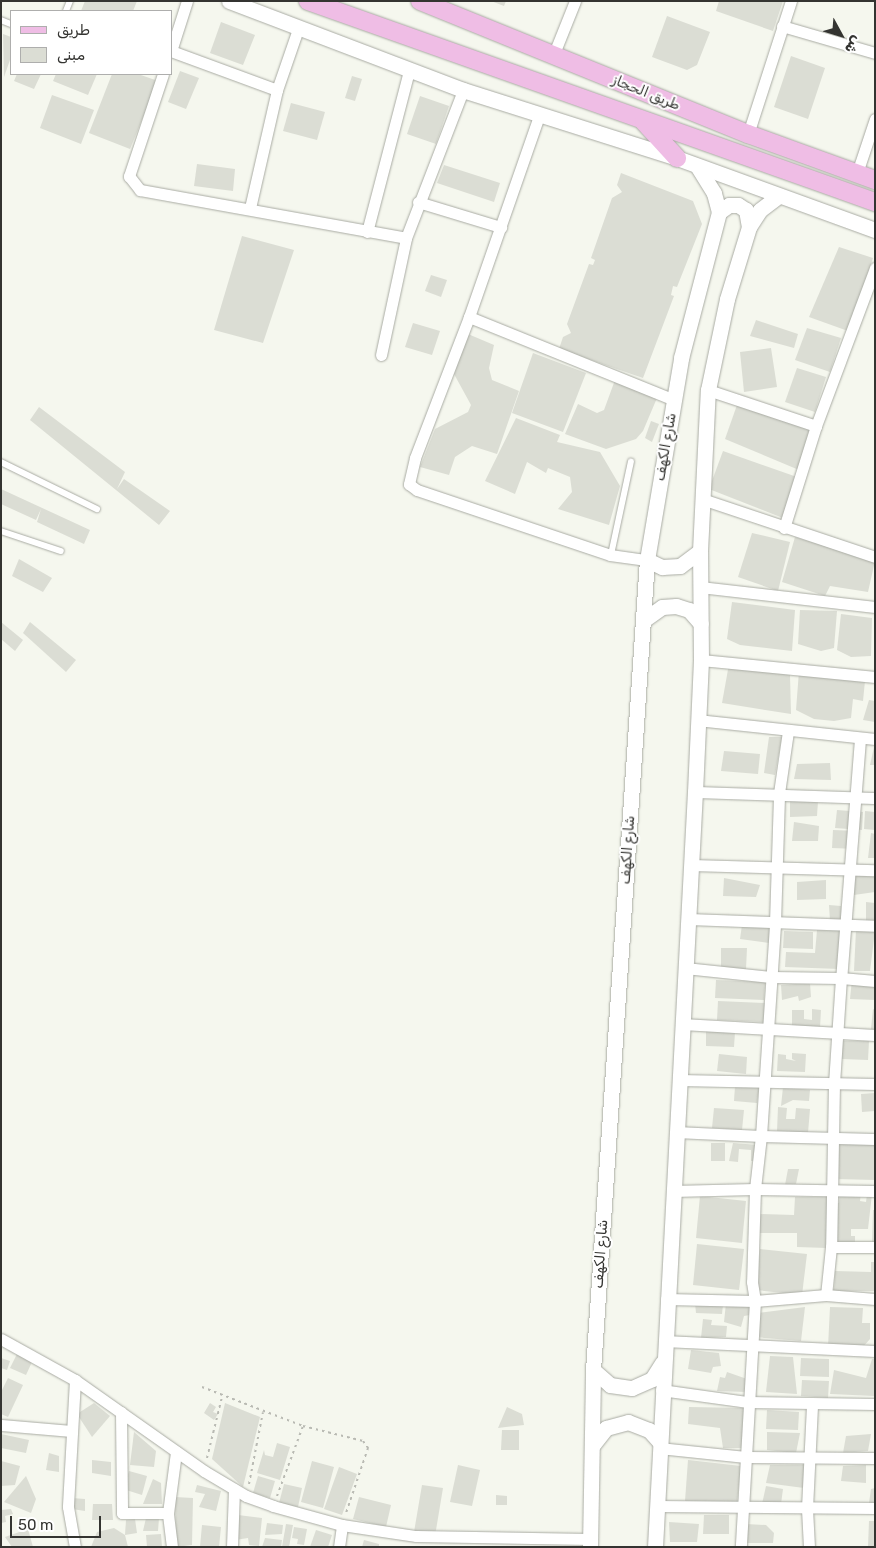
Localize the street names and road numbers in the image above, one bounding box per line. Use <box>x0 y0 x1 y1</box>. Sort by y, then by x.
street label: طريق الحجاز <box>610 72 682 114</box>
street label: شارع الكهف <box>652 412 680 482</box>
street label: شارع الكهف <box>617 815 639 885</box>
street label: شارع الكهف <box>590 1219 612 1289</box>

